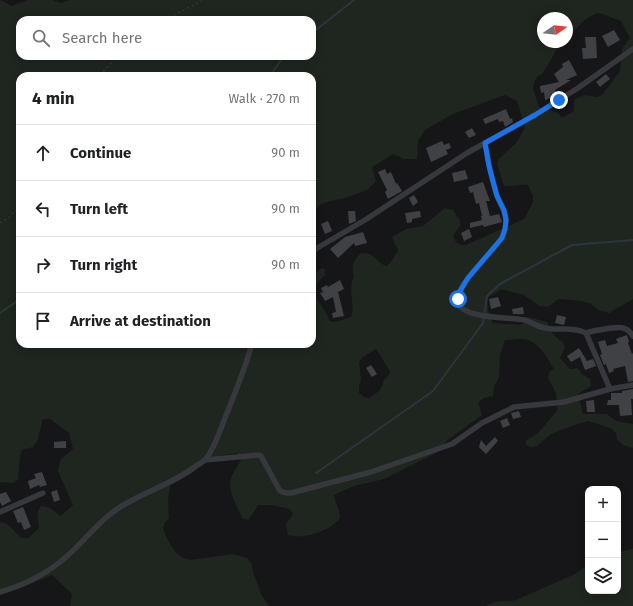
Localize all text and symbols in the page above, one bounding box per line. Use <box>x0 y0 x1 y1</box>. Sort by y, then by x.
north arrow <box>537 12 573 48</box>
search box <box>16 16 316 60</box>
icon: search <box>30 27 52 49</box>
text: Search here <box>62 29 142 47</box>
text: 4 min <box>32 88 75 109</box>
text: Walk · 270 m <box>228 91 300 106</box>
route end <box>550 91 568 109</box>
icon: ahead <box>32 142 54 164</box>
text: Continue <box>70 144 131 162</box>
text: 90 m <box>271 145 300 160</box>
icon: left <box>32 198 54 220</box>
text: Turn left <box>70 200 128 218</box>
text: 90 m <box>271 201 300 216</box>
icon: right <box>32 254 54 276</box>
text: Turn right <box>70 256 137 274</box>
text: 90 m <box>271 257 300 272</box>
route start <box>449 290 467 308</box>
icon: arrive <box>32 310 54 332</box>
text: Arrive at destination <box>70 312 211 330</box>
map controls <box>585 486 621 594</box>
button: + <box>585 486 621 522</box>
button: − <box>585 522 621 558</box>
button: layers <box>585 558 621 594</box>

